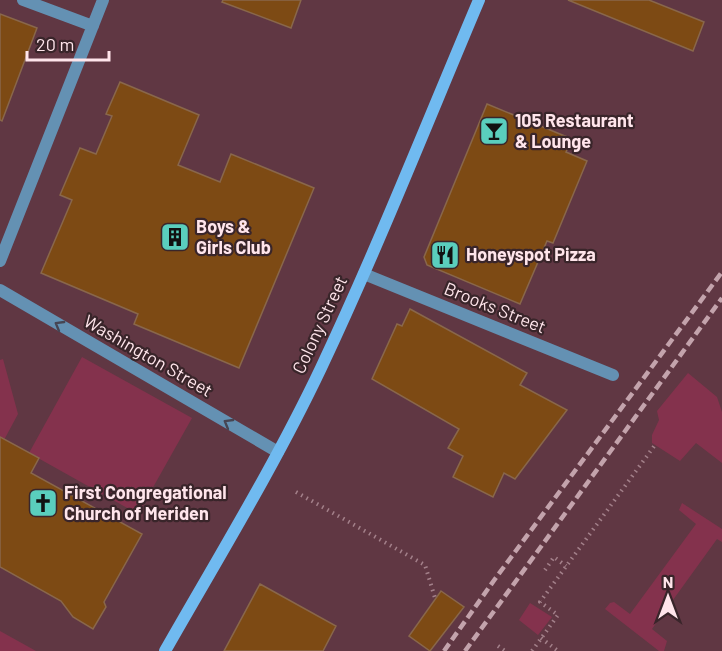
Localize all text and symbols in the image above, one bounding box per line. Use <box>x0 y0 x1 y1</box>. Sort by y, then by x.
scale bar <box>27 24 110 62</box>
text: 20 m <box>36 33 74 55</box>
place label: 105 Restaurant & Lounge <box>515 109 634 152</box>
bar icon: 105 Restaurant & Lounge <box>478 115 510 147</box>
place label: Boys & Girls Club <box>196 215 271 258</box>
building icon: Boys & Girls Club <box>159 221 191 253</box>
restaurant icon: Honeyspot Pizza <box>429 239 461 271</box>
place label: Honeyspot Pizza <box>466 243 596 265</box>
street label: Colony Street <box>287 272 351 377</box>
street label: Brooks Street <box>441 277 549 337</box>
street label: Washington Street <box>80 309 217 401</box>
one-way arrow <box>55 320 65 332</box>
one-way arrow <box>223 419 234 430</box>
place label: First Congregational Church of Meriden <box>64 481 227 524</box>
church icon: First Congregational Church of Meriden <box>27 487 59 519</box>
north arrow <box>638 567 698 627</box>
text: N <box>663 572 673 591</box>

